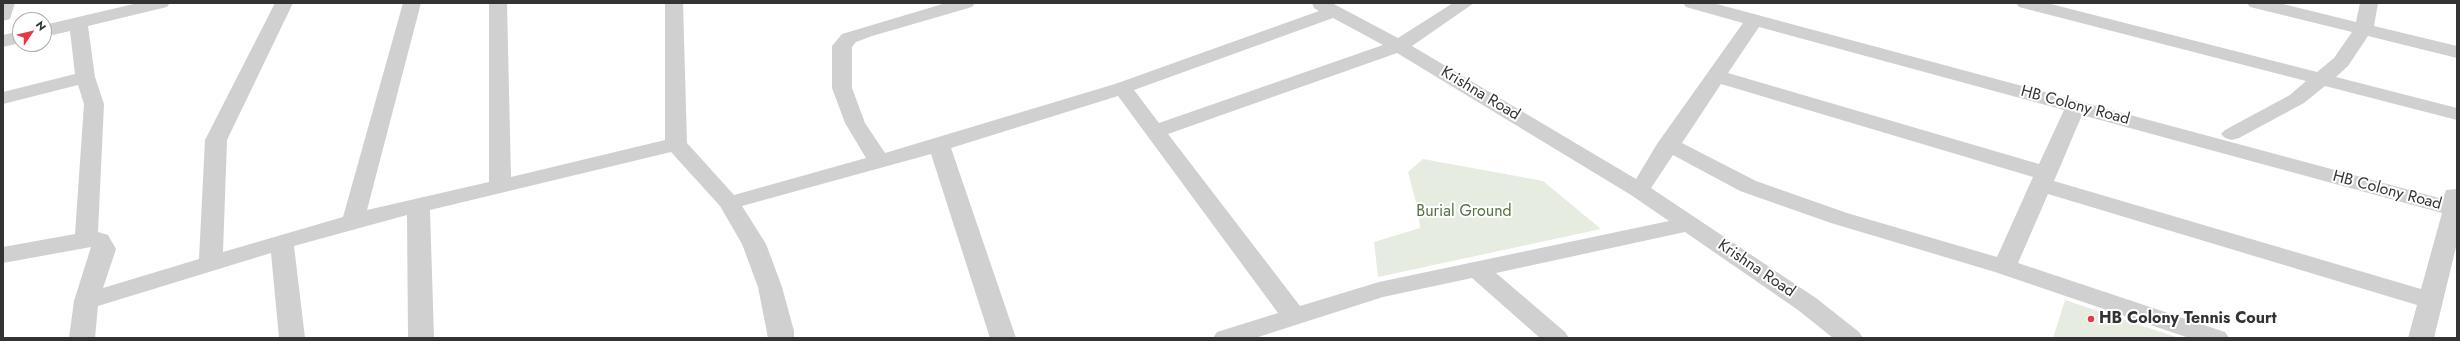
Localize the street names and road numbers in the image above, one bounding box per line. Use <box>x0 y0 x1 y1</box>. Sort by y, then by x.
street label: Krishna Road <box>1437 63 1523 125</box>
street label: HB Colony Road <box>2018 82 2132 130</box>
street label: HB Colony Road <box>2330 167 2444 215</box>
street label: Krishna Road <box>1714 236 1798 302</box>

